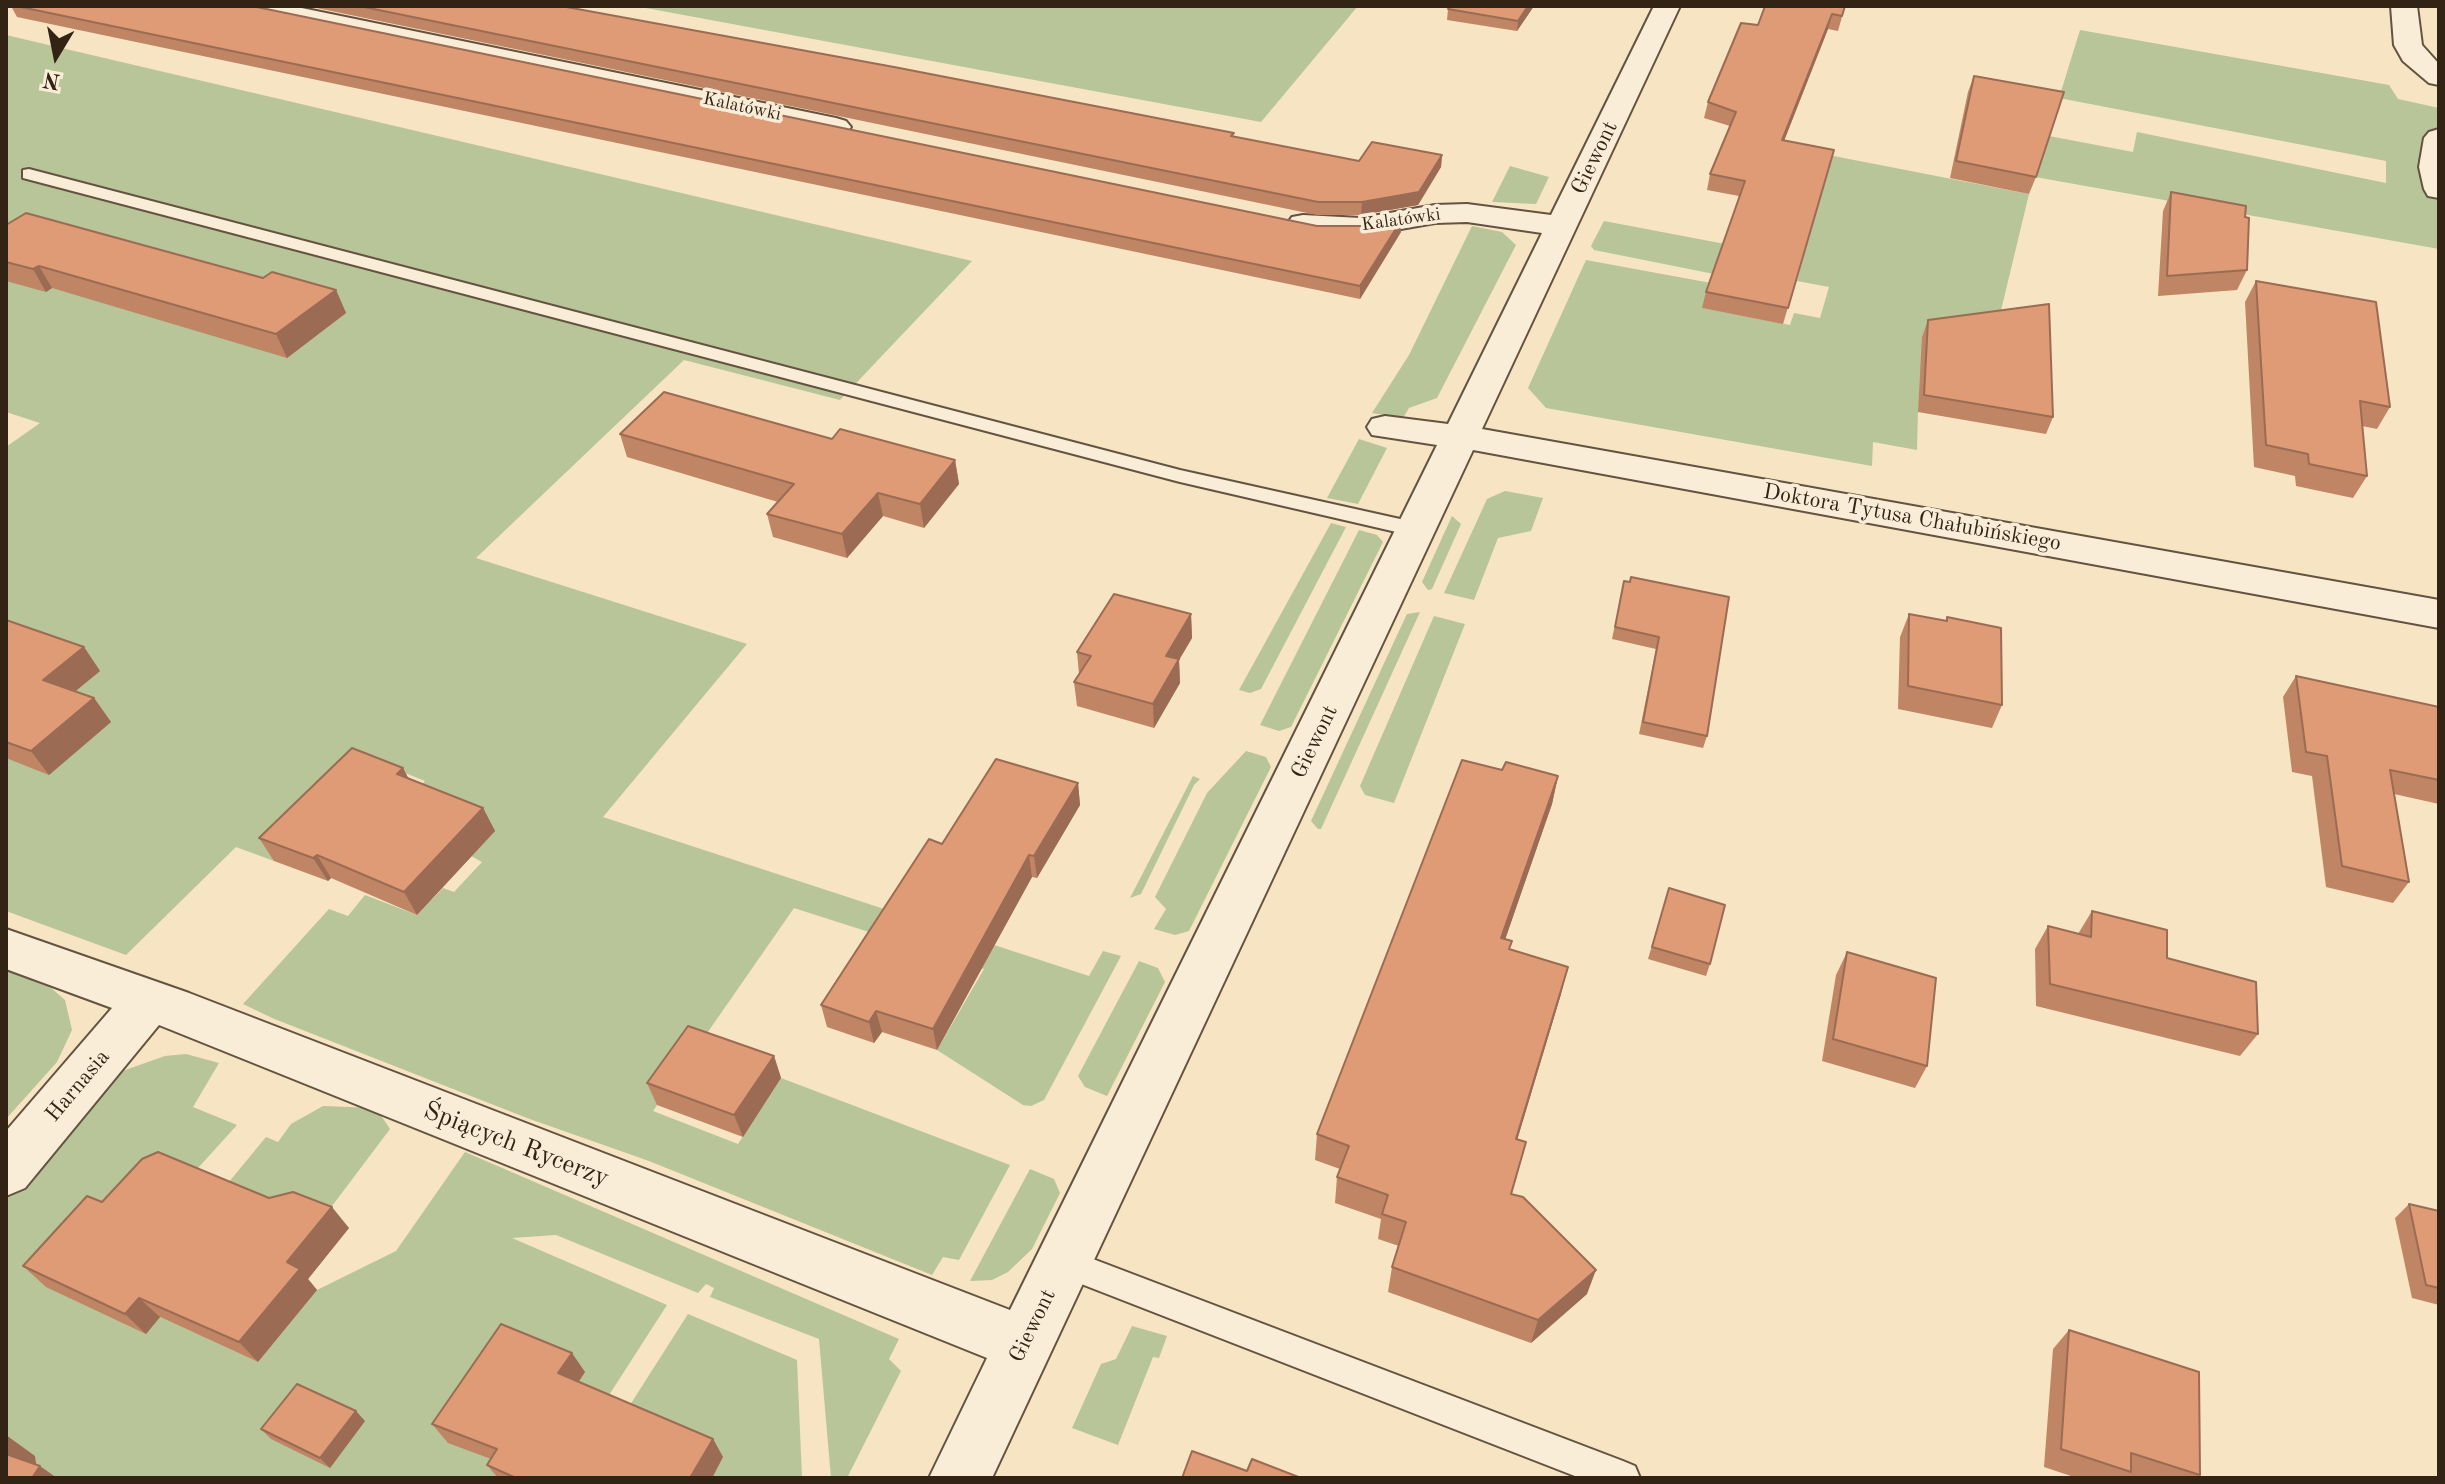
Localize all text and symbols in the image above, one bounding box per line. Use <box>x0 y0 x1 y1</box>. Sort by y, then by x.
north arrow <box>16 16 96 96</box>
text: N <box>42 67 62 92</box>
street label: Kalatówki <box>701 88 783 126</box>
street label: Giewont <box>1566 117 1624 199</box>
street label: Kalatówki <box>1360 204 1442 236</box>
street label: Doktora Tytusa Chałubińskiego <box>1761 479 2063 557</box>
street label: Giewont <box>1286 701 1344 783</box>
street label: Harnasia <box>40 1044 116 1128</box>
street label: Śpiących Rycerzy <box>419 1095 613 1195</box>
street label: Giewont <box>1004 1285 1062 1367</box>

